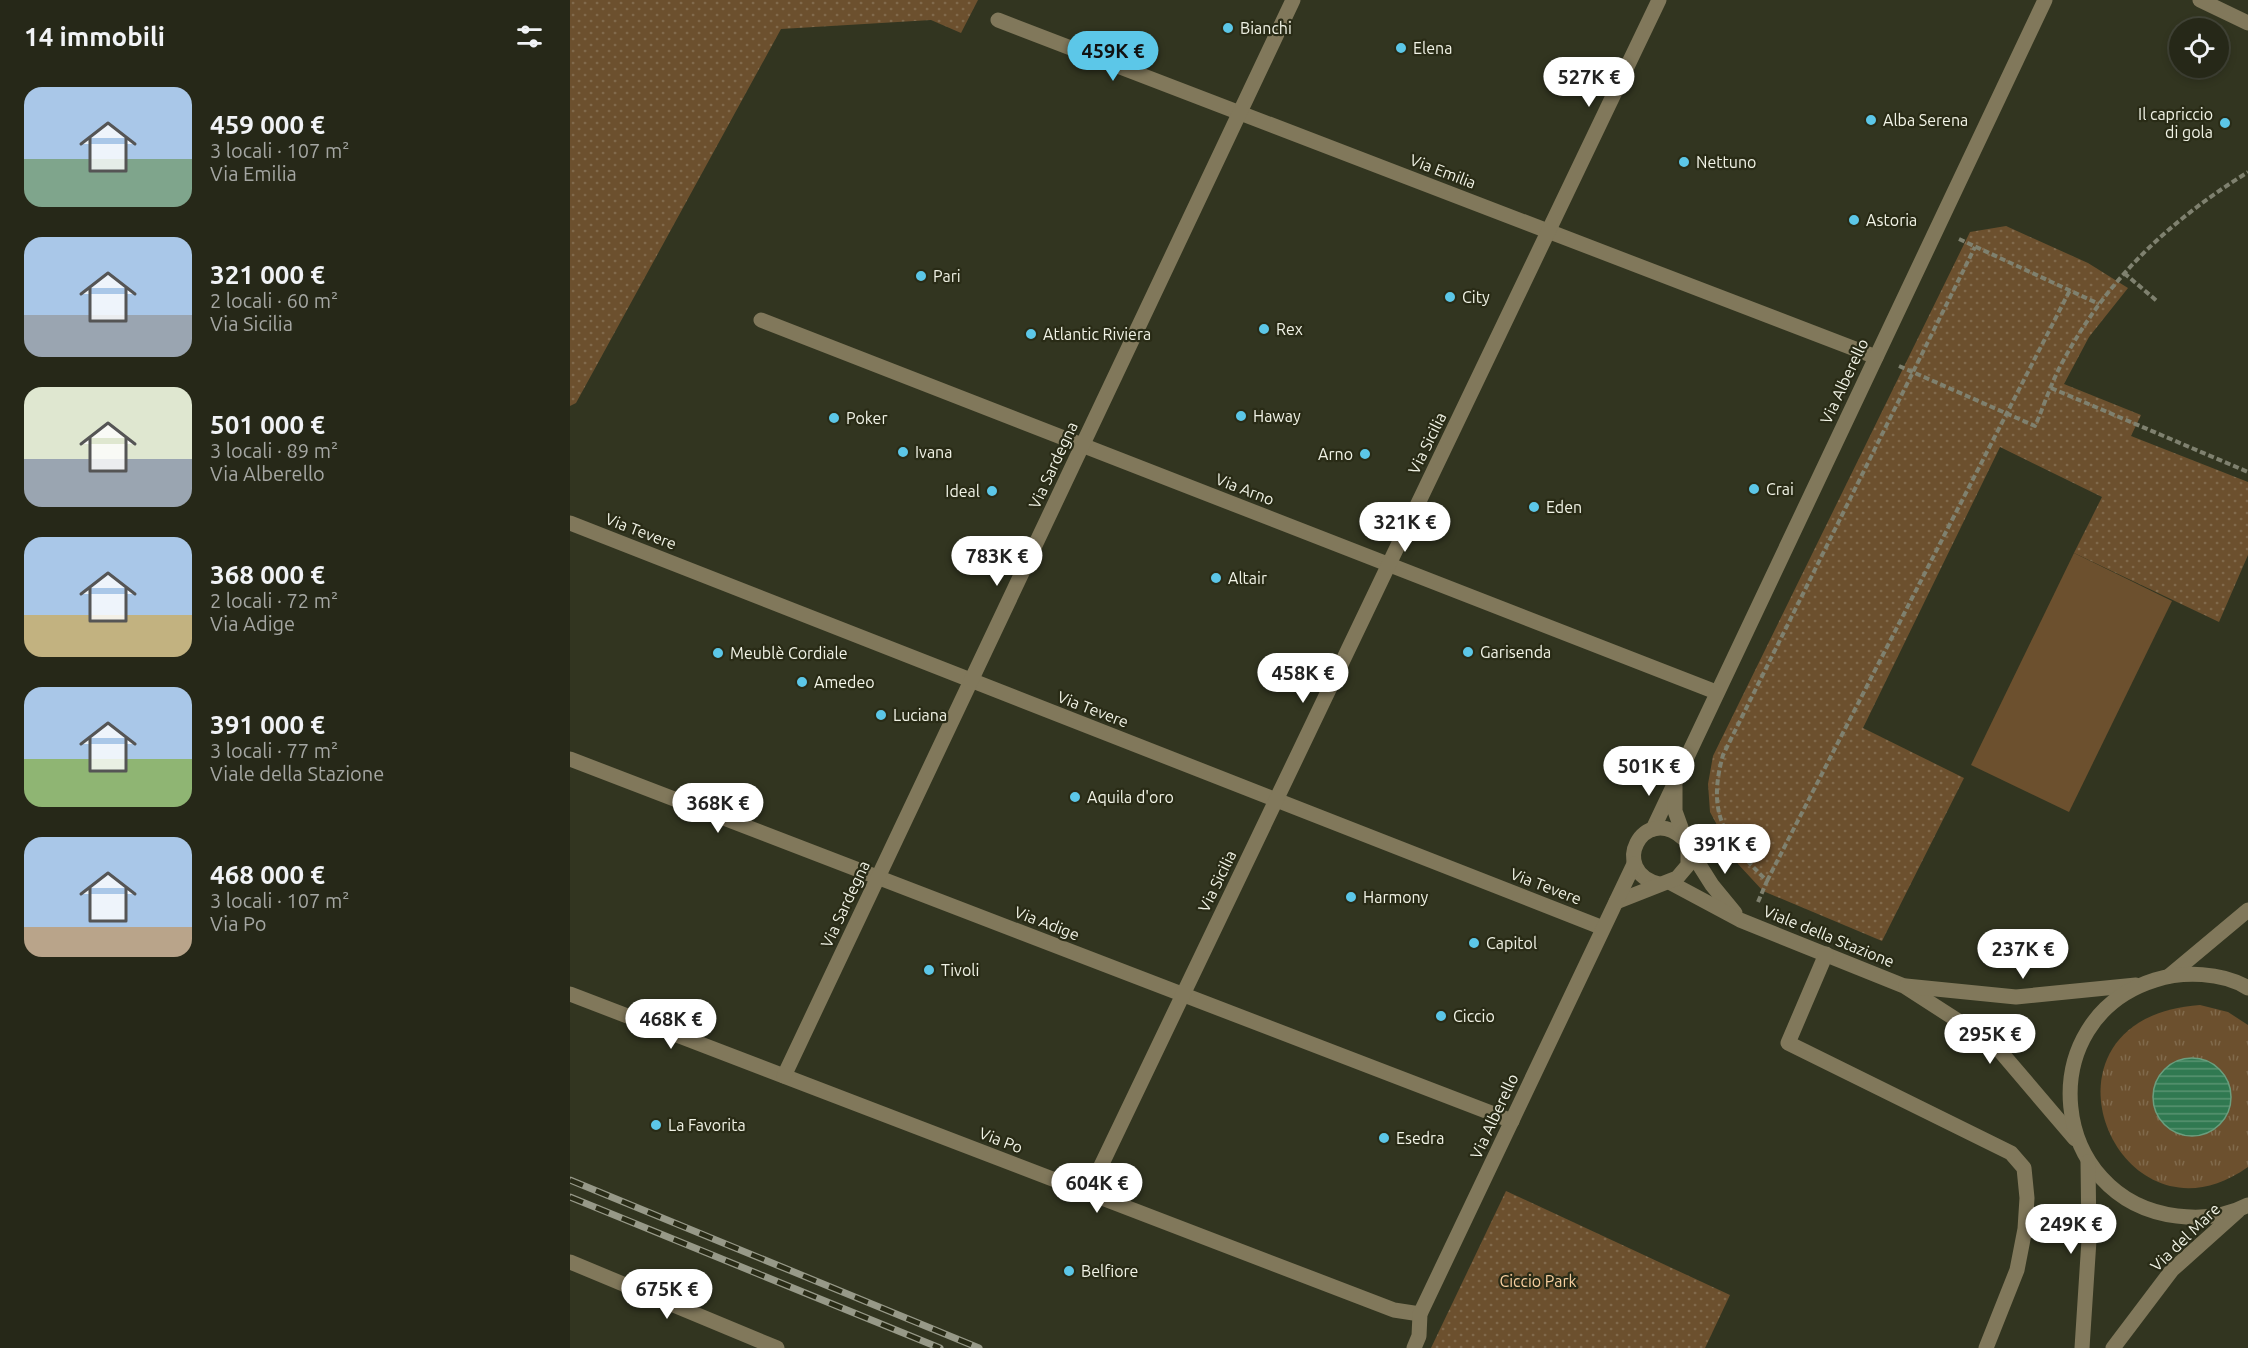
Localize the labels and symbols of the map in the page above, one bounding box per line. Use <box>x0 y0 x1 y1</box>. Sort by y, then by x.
place label: Bianchi <box>1240 19 1292 37</box>
marker: Bianchi <box>1221 21 1235 35</box>
pin: 459K € <box>1064 31 1162 82</box>
place label: Elena <box>1413 39 1452 57</box>
marker: Elena <box>1394 41 1408 55</box>
pin: 527K € <box>1540 57 1638 108</box>
place label: Il capriccio di gola <box>2138 105 2213 141</box>
place label: Alba Serena <box>1883 111 1968 129</box>
marker: Alba Serena <box>1864 113 1878 127</box>
marker: Il capriccio di gola <box>2218 116 2232 130</box>
street label: Via Emilia <box>1407 150 1479 192</box>
place label: Nettuno <box>1696 153 1756 171</box>
marker: Nettuno <box>1677 155 1691 169</box>
place label: Astoria <box>1866 211 1917 229</box>
marker: Astoria <box>1847 213 1861 227</box>
place label: Pari <box>933 267 961 285</box>
marker: Pari <box>914 269 928 283</box>
place label: City <box>1462 288 1490 306</box>
marker: City <box>1443 290 1457 304</box>
place label: Rex <box>1276 320 1303 338</box>
marker: Rex <box>1257 322 1271 336</box>
place label: Atlantic Riviera <box>1043 325 1151 343</box>
marker: Atlantic Riviera <box>1024 327 1038 341</box>
street label: Via Alberello <box>1816 336 1872 426</box>
place label: Haway <box>1253 407 1301 425</box>
place label: Poker <box>846 409 887 427</box>
marker: Haway <box>1234 409 1248 423</box>
street label: Via Sicilia <box>1404 409 1450 477</box>
marker: Poker <box>827 411 841 425</box>
street label: Via Sardegna <box>1025 419 1081 511</box>
place label: Ivana <box>915 443 952 461</box>
marker: Ivana <box>896 445 910 459</box>
place label: Arno <box>1318 445 1353 463</box>
marker: Arno <box>1358 447 1372 461</box>
street label: Via Arno <box>1213 470 1277 508</box>
place label: Crai <box>1766 480 1794 498</box>
place label: Ideal <box>945 482 980 500</box>
marker: Crai <box>1747 482 1761 496</box>
marker: Ideal <box>985 484 999 498</box>
place label: Eden <box>1546 498 1582 516</box>
marker: Eden <box>1527 500 1541 514</box>
pin: 321K € <box>1356 502 1454 553</box>
street label: Via Tevere <box>603 509 679 553</box>
pin: 783K € <box>948 536 1046 587</box>
place label: Altair <box>1228 569 1267 587</box>
marker: Altair <box>1209 571 1223 585</box>
place label: Garisenda <box>1480 643 1551 661</box>
place label: Meublè Cordiale <box>730 644 848 662</box>
marker: Garisenda <box>1461 645 1475 659</box>
marker: Meublè Cordiale <box>711 646 725 660</box>
pin: 458K € <box>1254 653 1352 704</box>
place label: Amedeo <box>814 673 875 691</box>
marker: Amedeo <box>795 675 809 689</box>
street label: Via Tevere <box>1055 687 1131 731</box>
place label: Luciana <box>893 706 947 724</box>
marker: Luciana <box>874 708 888 722</box>
pin: 501K € <box>1600 746 1698 797</box>
pin: 368K € <box>669 783 767 834</box>
place label: Aquila d'oro <box>1087 788 1174 806</box>
marker: Aquila d'oro <box>1068 790 1082 804</box>
pin: 391K € <box>1676 824 1774 875</box>
street label: Via Sicilia <box>1194 847 1240 915</box>
street label: Via Sardegna <box>817 858 873 950</box>
street label: Via Tevere <box>1508 864 1584 908</box>
place label: Harmony <box>1363 888 1429 906</box>
marker: Harmony <box>1344 890 1358 904</box>
street label: Via Adige <box>1012 902 1082 944</box>
street label: Viale della Stazione <box>1761 902 1897 970</box>
pin: 237K € <box>1974 929 2072 980</box>
place label: Capitol <box>1486 934 1537 952</box>
marker: Capitol <box>1467 936 1481 950</box>
place label: Tivoli <box>941 961 979 979</box>
marker: Tivoli <box>922 963 936 977</box>
pin: 468K € <box>622 999 720 1050</box>
place label: Ciccio <box>1453 1007 1495 1025</box>
marker: Ciccio <box>1434 1009 1448 1023</box>
pin: 295K € <box>1941 1014 2039 1065</box>
street label: Via Alberello <box>1466 1071 1522 1161</box>
place label: La Favorita <box>668 1116 746 1134</box>
marker: La Favorita <box>649 1118 663 1132</box>
street label: Via Po <box>977 1123 1025 1157</box>
place label: Esedra <box>1396 1129 1444 1147</box>
marker: Esedra <box>1377 1131 1391 1145</box>
pin: 604K € <box>1048 1163 1146 1214</box>
street label: Via del Mare <box>2147 1199 2223 1275</box>
pin: 249K € <box>2022 1204 2120 1255</box>
place label: Belfiore <box>1081 1262 1138 1280</box>
marker: Belfiore <box>1062 1264 1076 1278</box>
pin: 675K € <box>618 1269 716 1320</box>
park label: Ciccio Park <box>1499 1272 1577 1290</box>

